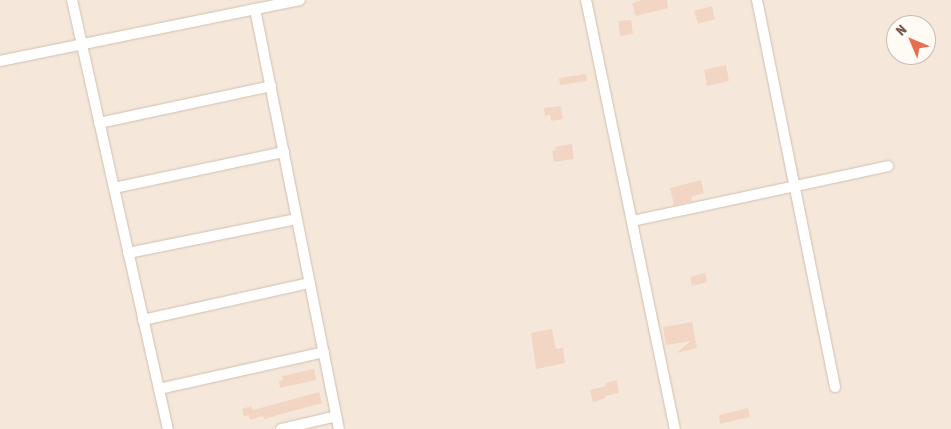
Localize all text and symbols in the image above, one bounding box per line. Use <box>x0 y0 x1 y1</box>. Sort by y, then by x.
north arrow <box>886 15 936 65</box>
text: N <box>893 22 910 39</box>

